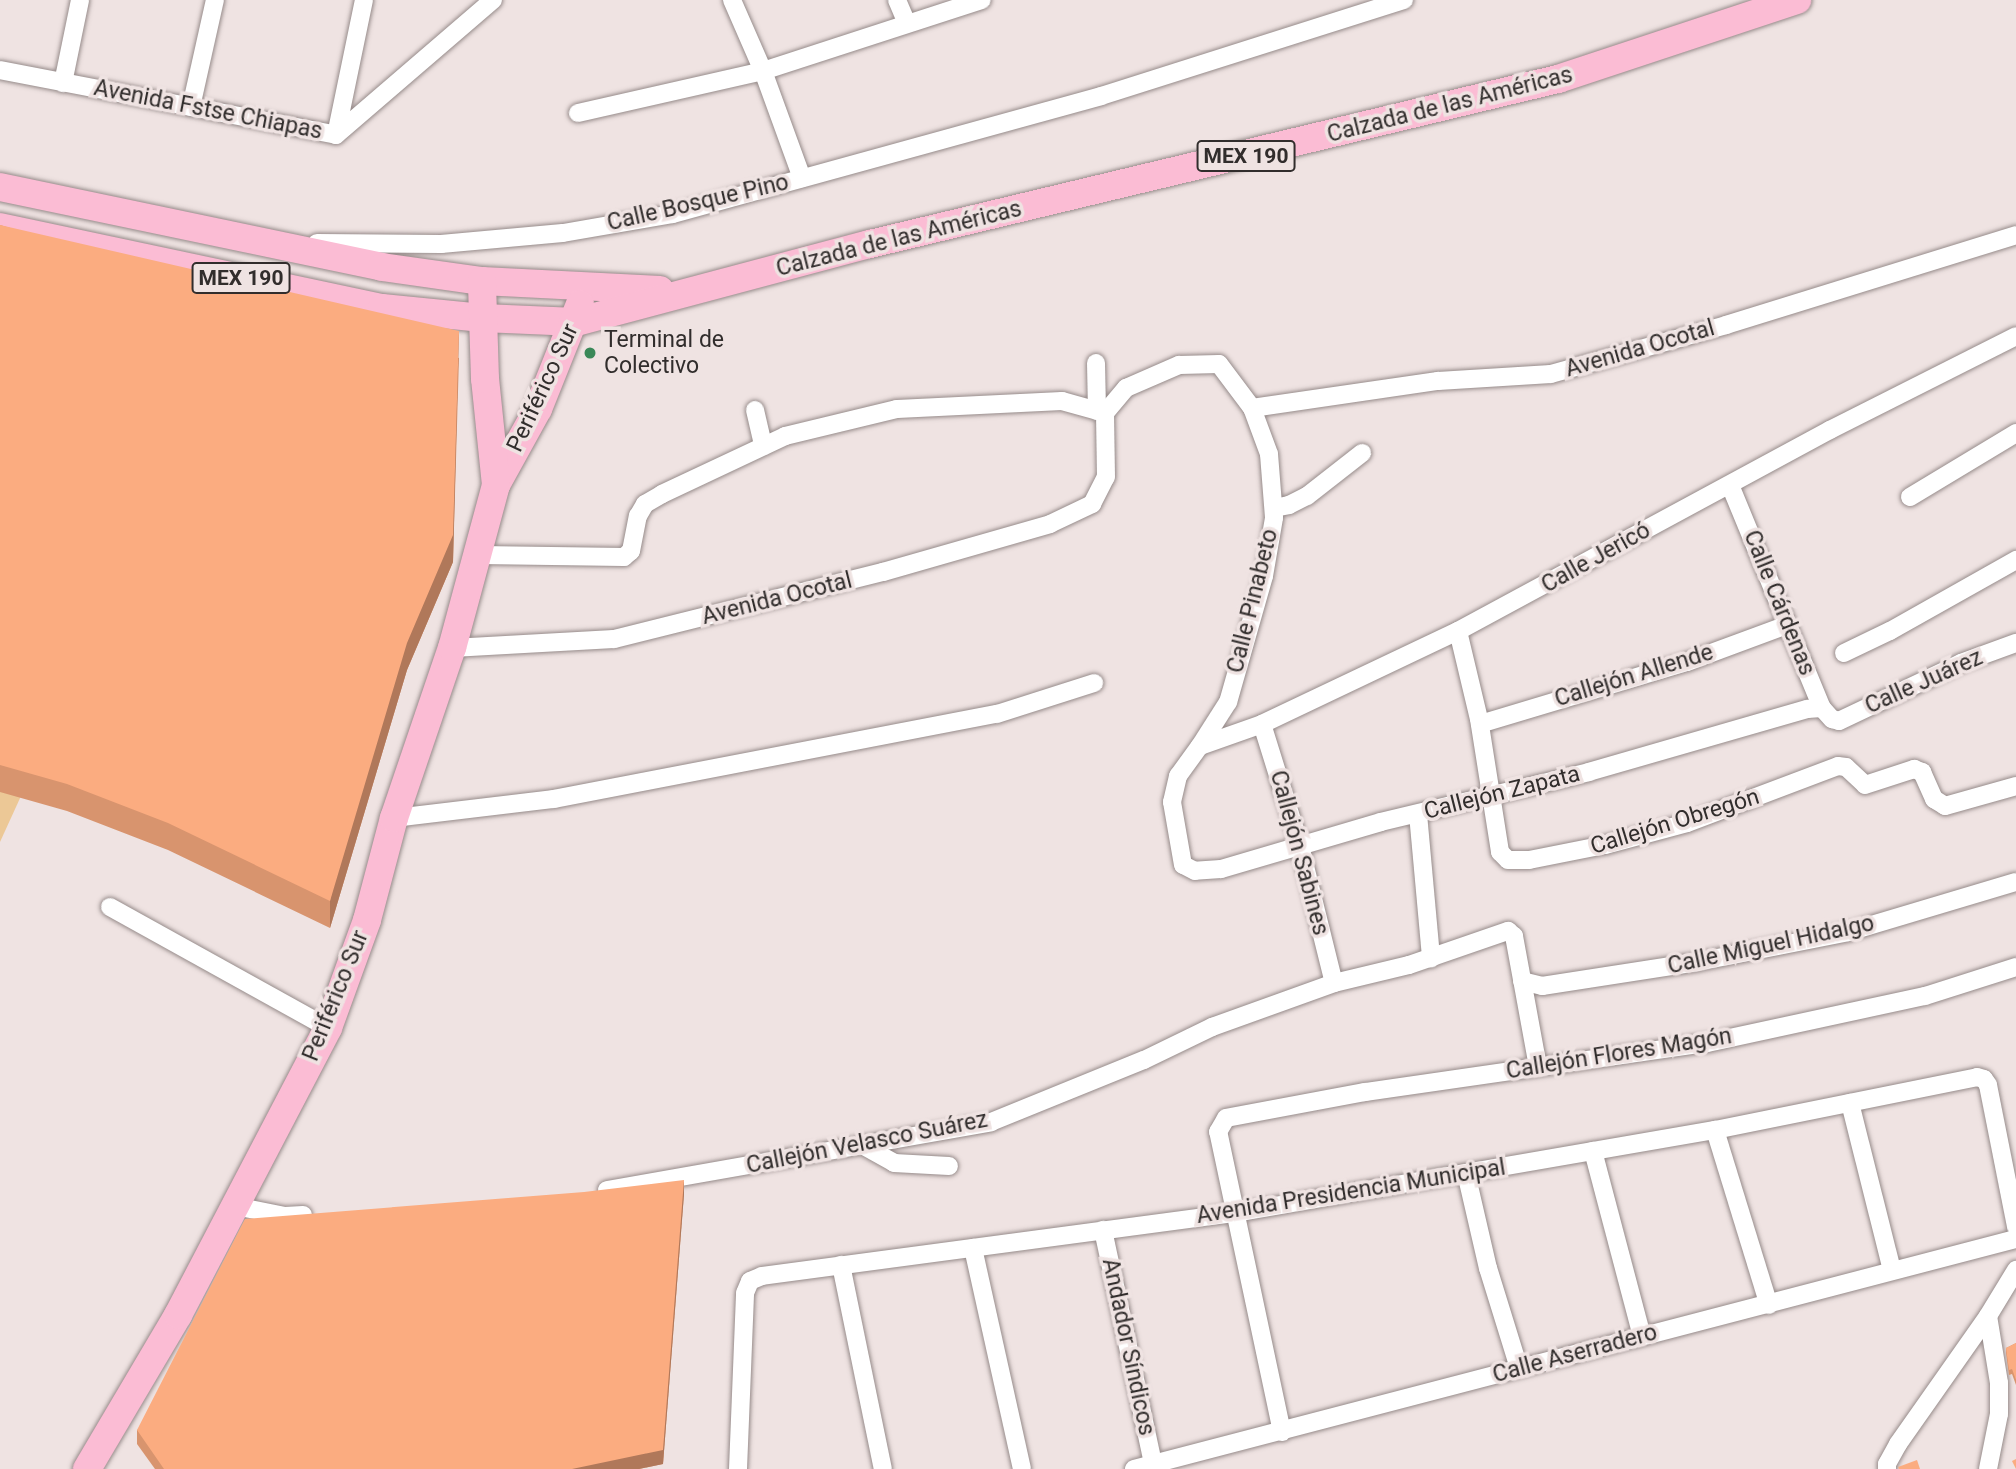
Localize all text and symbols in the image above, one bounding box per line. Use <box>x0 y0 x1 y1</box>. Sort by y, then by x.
street label: Calzada de las Américas <box>1324 61 1576 149</box>
street label: Avenida Fstse Chiapas <box>91 74 325 146</box>
road number: MEX 190 <box>1195 138 1297 174</box>
street label: Calle Bosque Pino <box>605 169 791 237</box>
street label: Calzada de las Américas <box>773 195 1025 283</box>
road number: MEX 190 <box>190 260 292 296</box>
street label: Avenida Ocotal <box>1562 315 1718 383</box>
street label: Periférico Sur <box>501 320 585 456</box>
place label: Terminal de Colectivo <box>604 326 724 380</box>
marker: Terminal de Colectivo <box>582 345 598 361</box>
street label: Calle Jericó <box>1537 517 1655 599</box>
street label: Calle Pinabeto <box>1222 526 1284 676</box>
street label: Calle Cárdenas <box>1737 526 1821 680</box>
street label: Avenida Ocotal <box>699 567 855 631</box>
street label: Callejón Allende <box>1551 639 1717 713</box>
street label: Calle Juárez <box>1861 644 1987 720</box>
street label: Callejón Zapata <box>1421 760 1583 826</box>
street label: Callejón Sabines <box>1264 768 1334 938</box>
street label: Callejón Obregón <box>1587 783 1763 861</box>
street label: Calle Miguel Hidalgo <box>1665 910 1877 980</box>
street label: Periférico Sur <box>297 927 375 1065</box>
street label: Callejón Flores Magón <box>1504 1023 1734 1085</box>
street label: Callejón Velasco Suárez <box>744 1106 990 1180</box>
street label: Avenida Presidencia Municipal <box>1195 1154 1507 1230</box>
street label: Andador Síndicos <box>1096 1256 1160 1438</box>
street label: Calle Aserradero <box>1490 1319 1660 1389</box>

